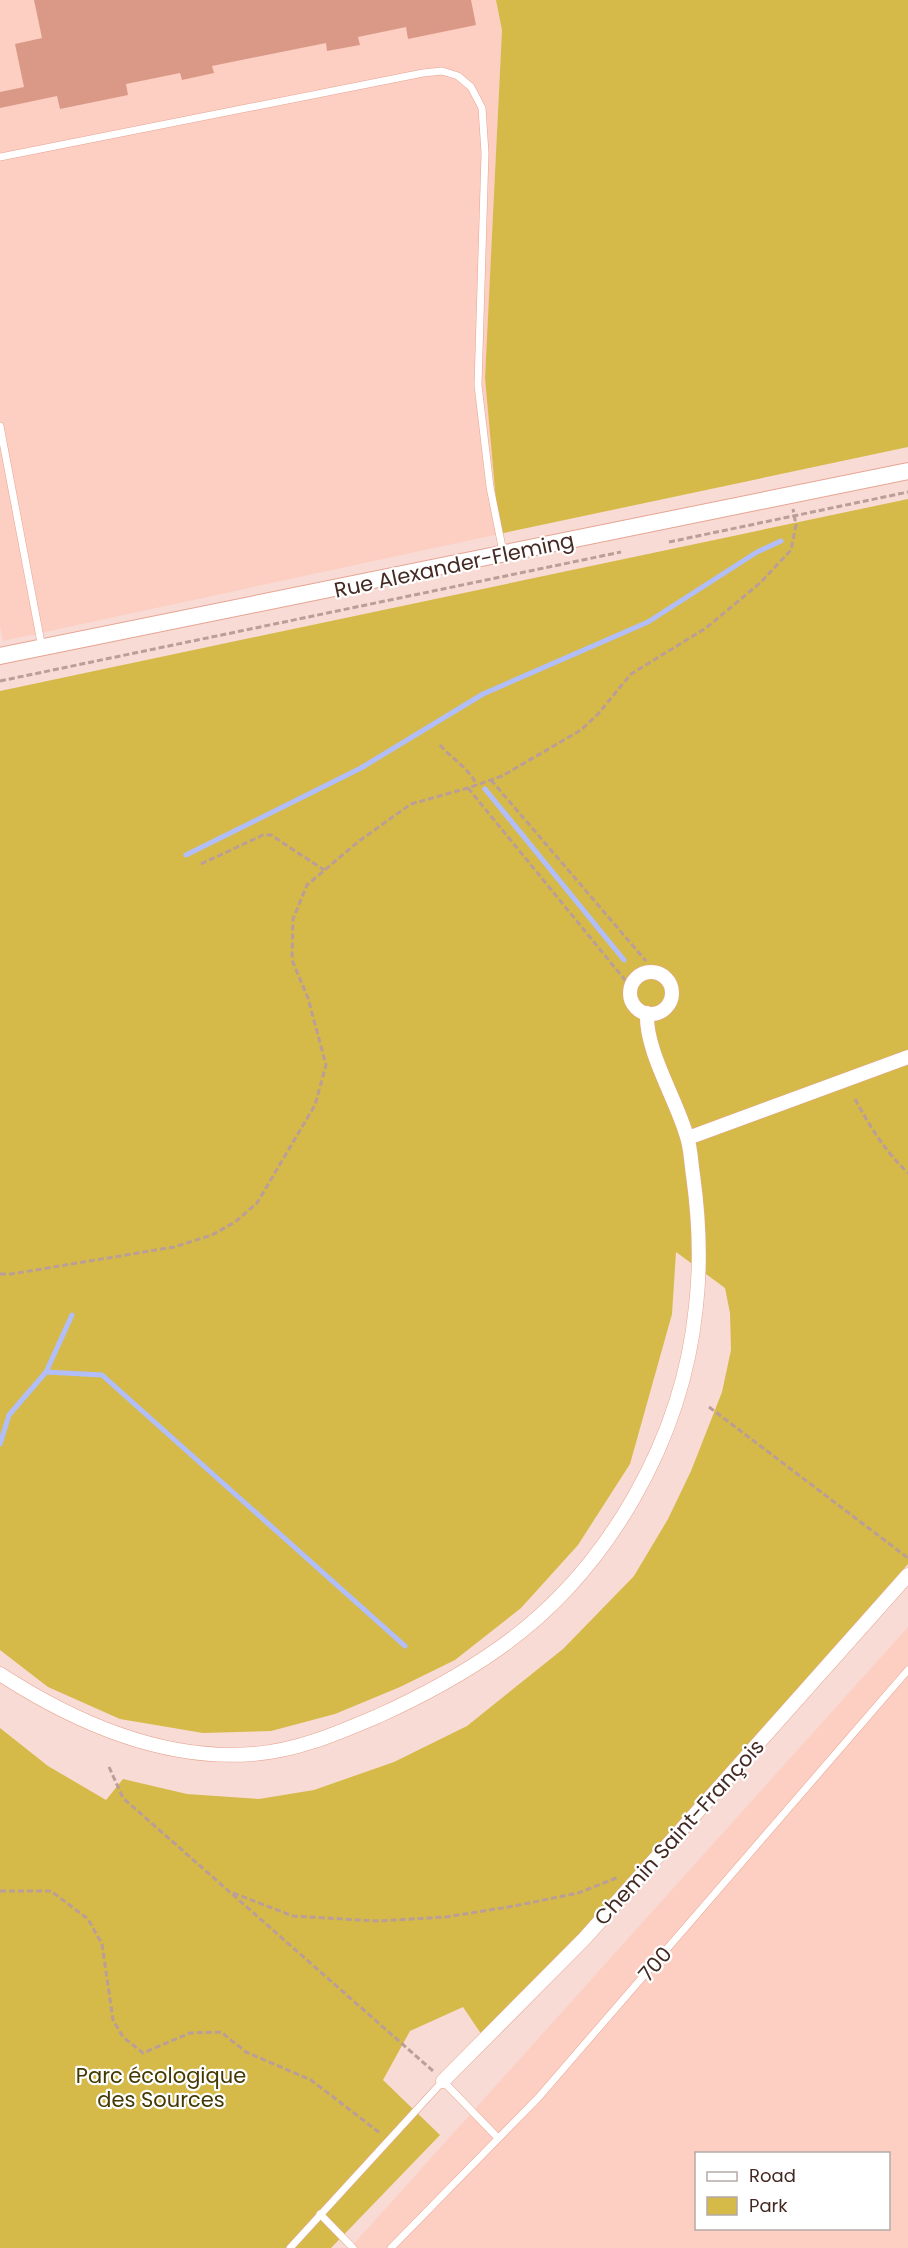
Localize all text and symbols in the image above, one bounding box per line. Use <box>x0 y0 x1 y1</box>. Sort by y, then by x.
street label: Rue Alexander-Fleming <box>331 525 577 605</box>
street label: Chemin Saint-François <box>588 1733 770 1931</box>
street label: 700 <box>632 1940 678 1988</box>
park label: Parc écologique des Sources <box>76 2061 246 2114</box>
legend <box>695 2152 890 2230</box>
text: Road <box>749 2163 796 2188</box>
text: Park <box>749 2193 788 2218</box>

